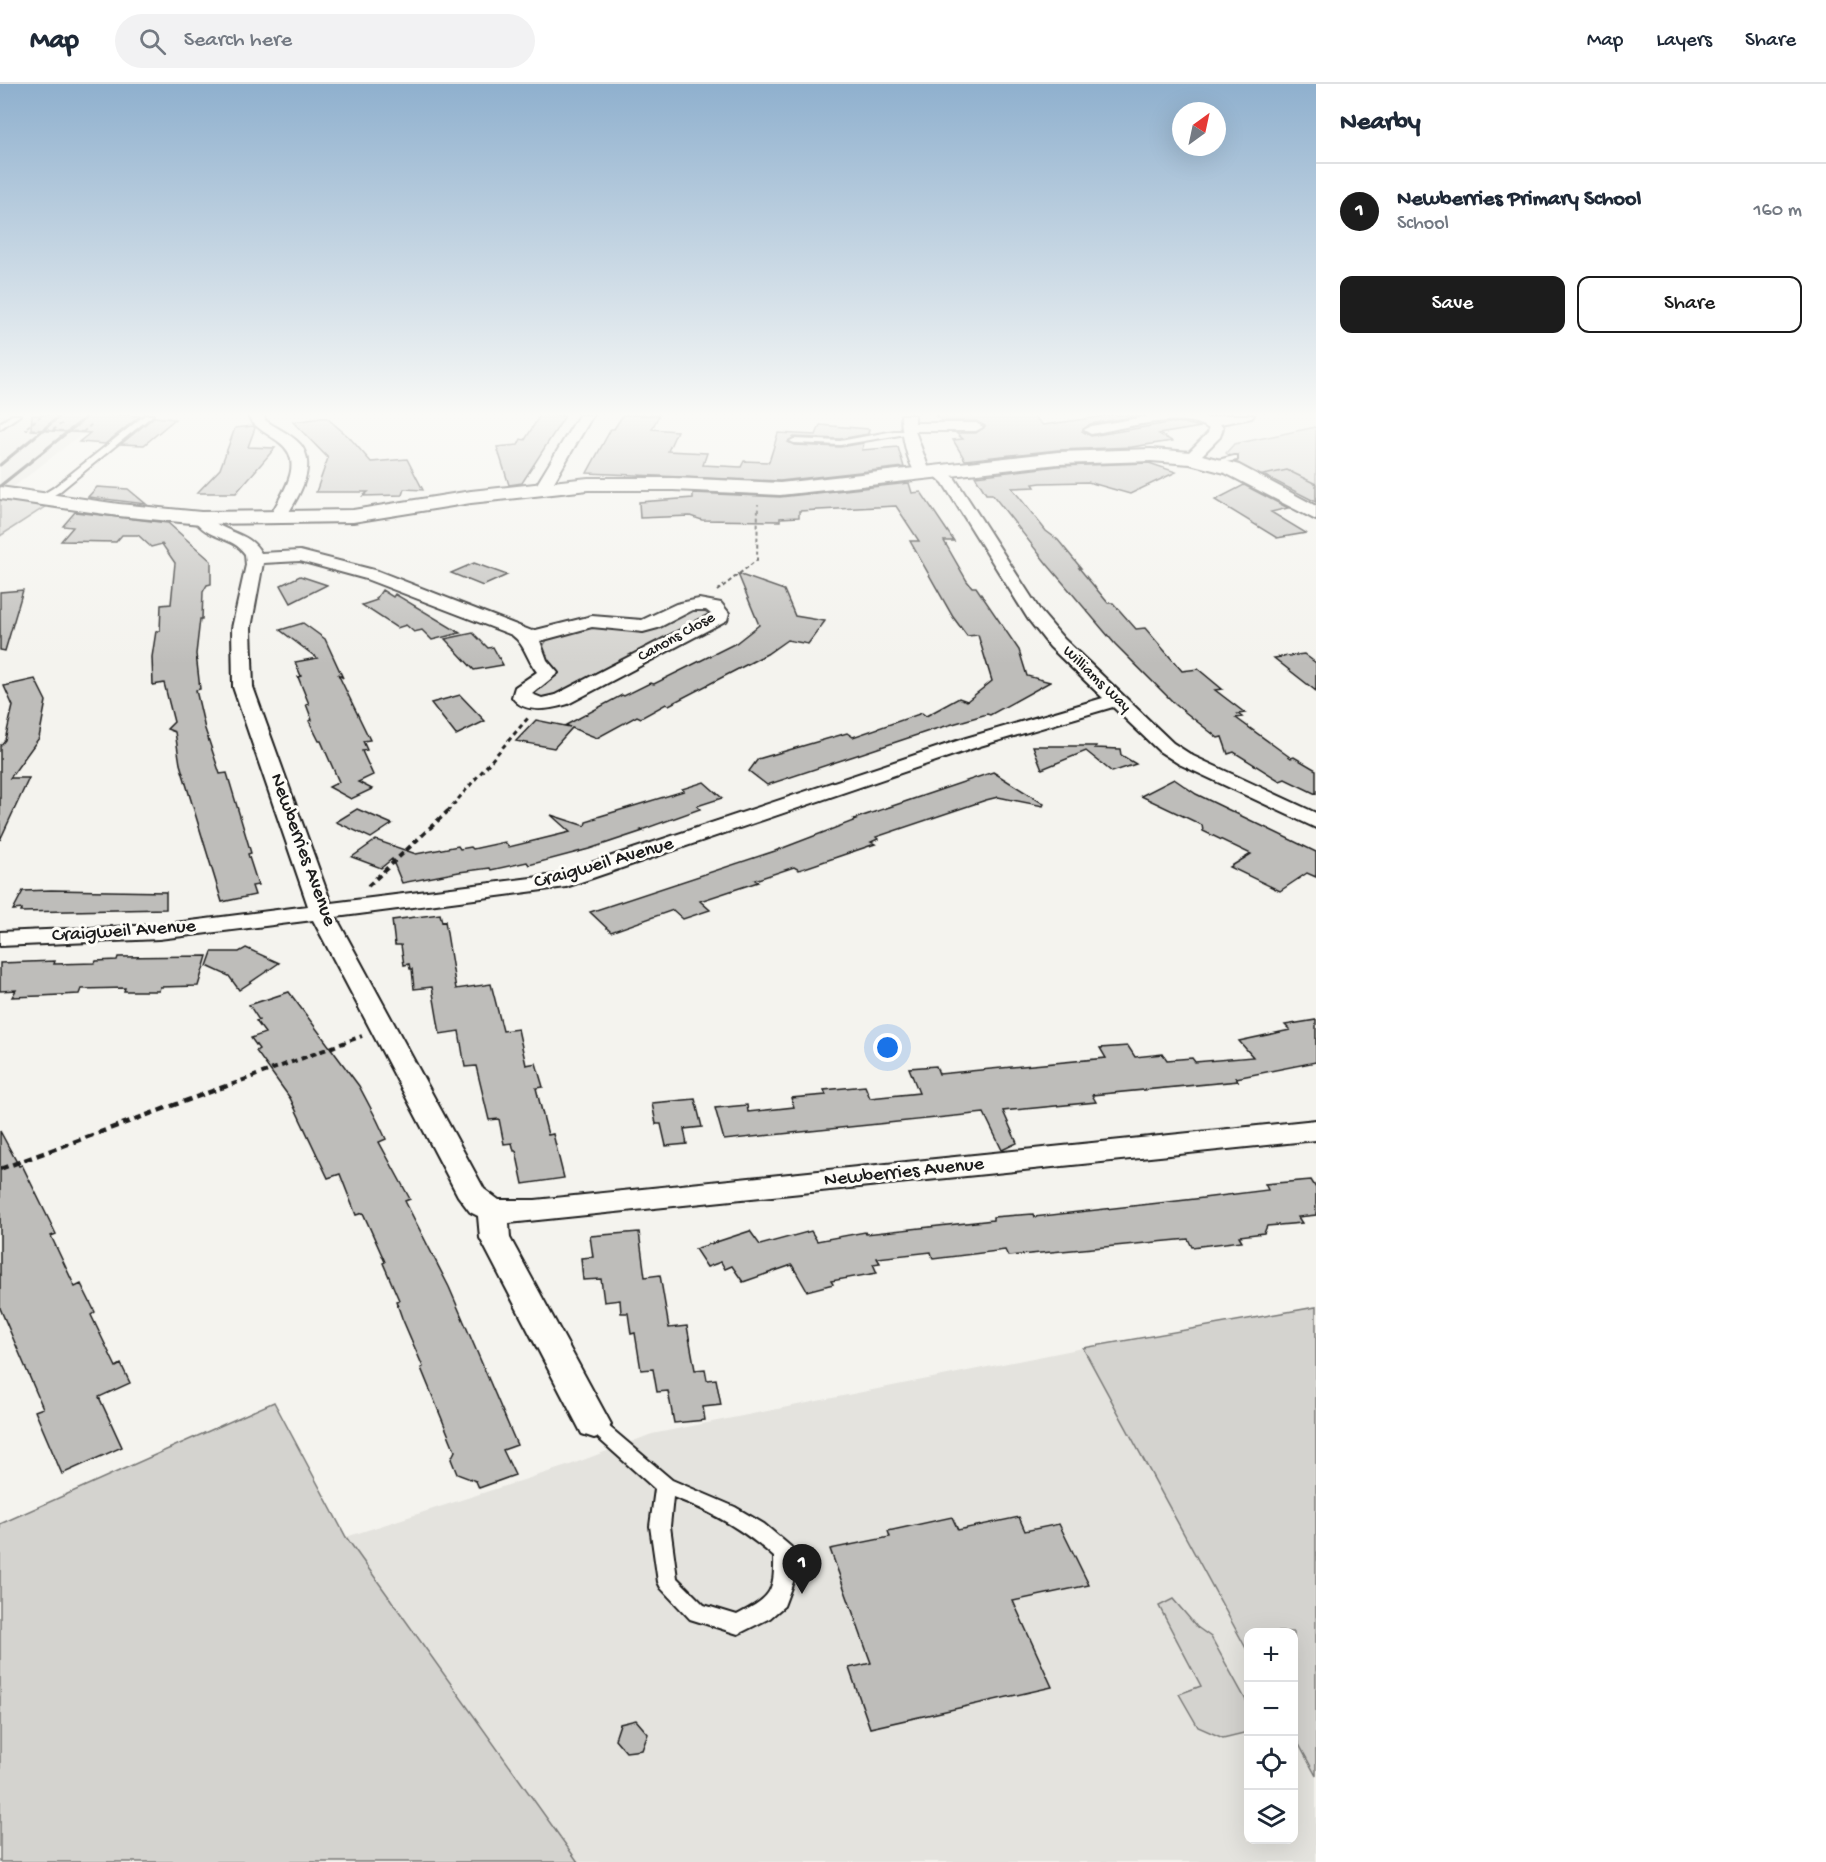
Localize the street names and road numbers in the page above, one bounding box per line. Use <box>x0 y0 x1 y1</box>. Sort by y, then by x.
street label: Canons Close <box>635 609 720 667</box>
street label: Williams Way <box>1058 643 1134 717</box>
street label: Newberries Avenue <box>264 771 341 930</box>
street label: Craigweil Avenue <box>532 833 677 895</box>
street label: Craigweil Avenue <box>51 915 197 949</box>
street label: Newberries Avenue <box>823 1153 986 1193</box>

